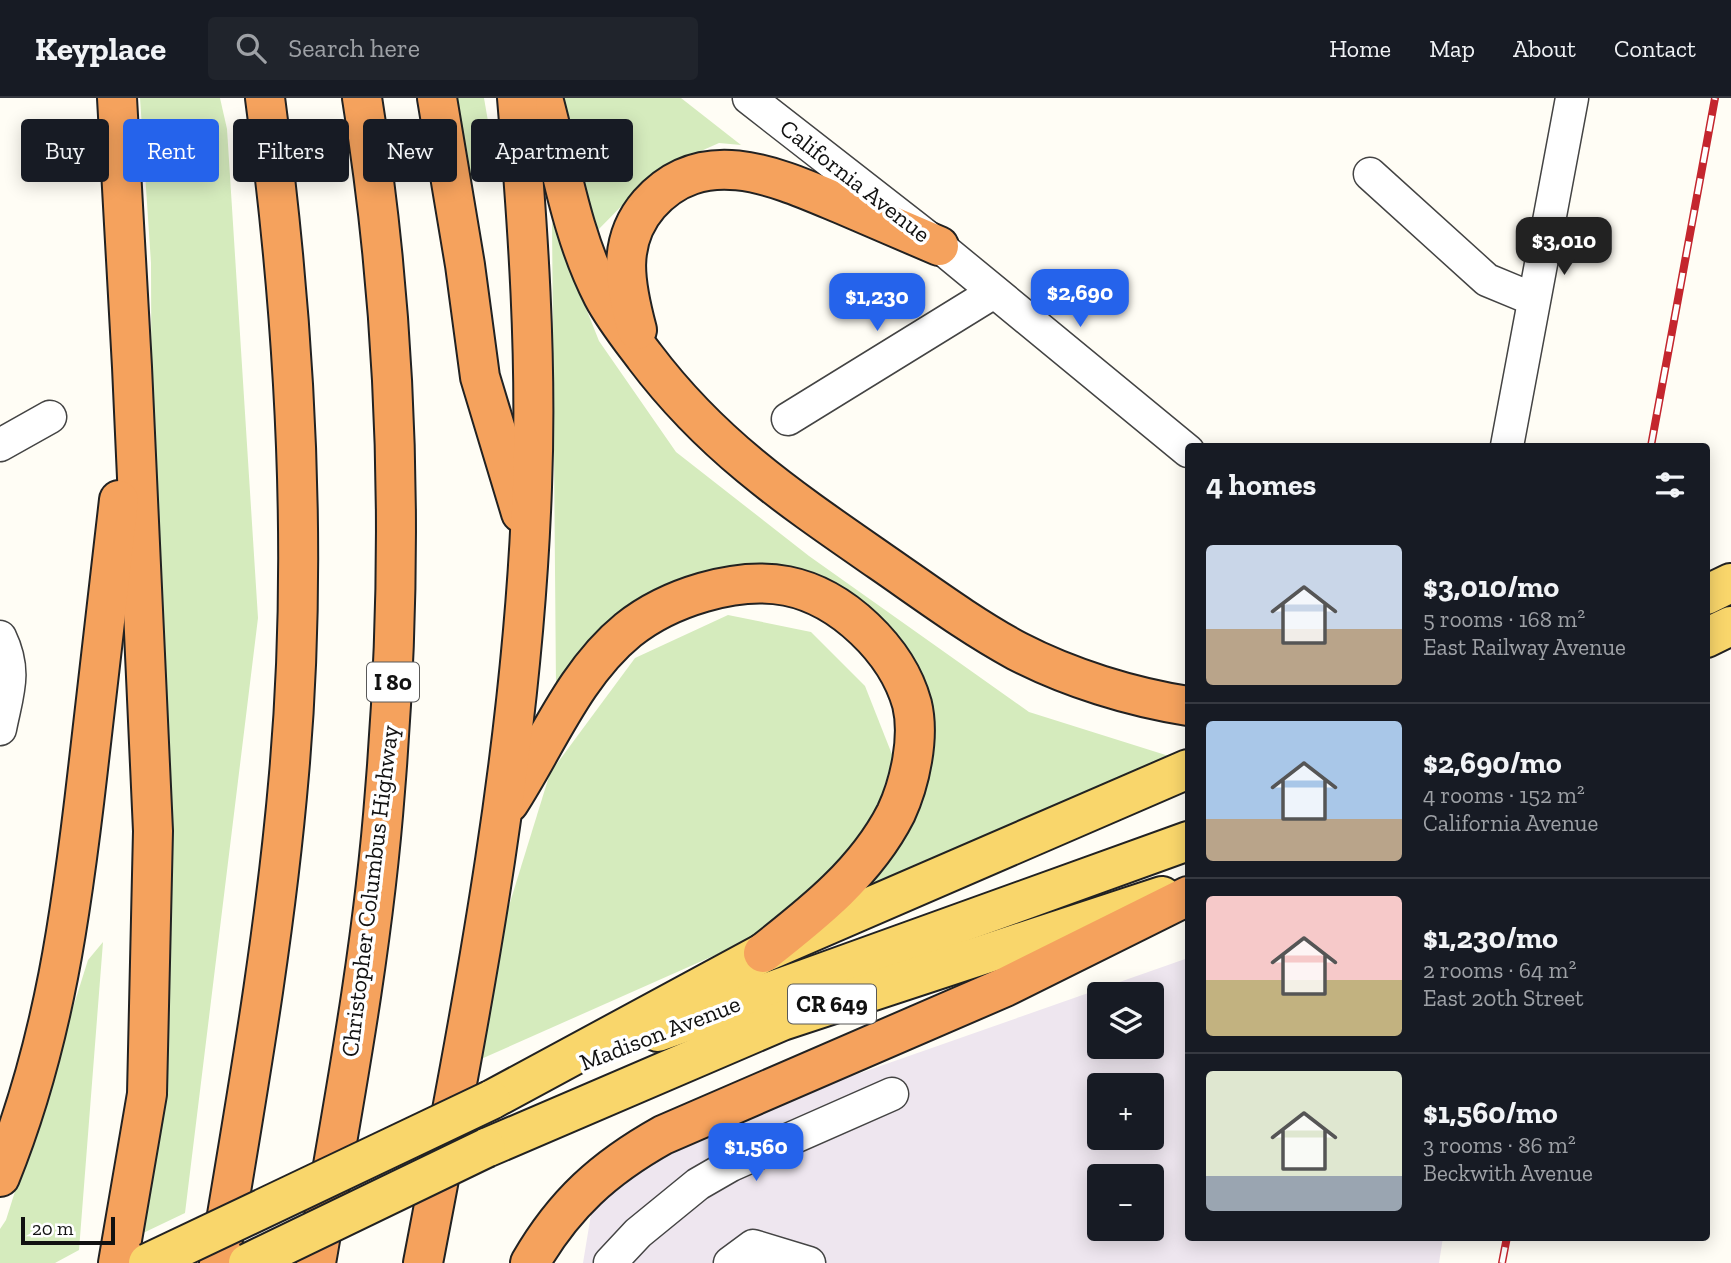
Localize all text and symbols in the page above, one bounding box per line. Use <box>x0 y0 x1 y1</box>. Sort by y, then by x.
search box <box>208 17 698 80</box>
text: Keyplace <box>35 29 166 68</box>
icon: search <box>232 29 270 67</box>
text: Search here <box>288 32 420 64</box>
text: Home <box>1329 34 1391 63</box>
text: Map <box>1429 34 1475 63</box>
text: About <box>1513 34 1576 63</box>
text: Contact <box>1614 34 1696 63</box>
street label: California Avenue <box>774 113 936 248</box>
chip: Buy <box>21 119 109 182</box>
chip: Rent <box>123 119 219 182</box>
chip: Filters <box>233 119 349 182</box>
chip: New <box>363 119 457 182</box>
chip: Apartment <box>471 119 633 182</box>
pin: $3,010 <box>1507 218 1621 277</box>
text: $3,010 <box>1532 226 1596 254</box>
pin: $2,690 <box>1023 270 1137 329</box>
pin: $1,230 <box>820 274 934 333</box>
text: $2,690 <box>1047 278 1113 306</box>
text: $1,230 <box>845 282 909 310</box>
icon: filters <box>1651 466 1689 504</box>
text: 4 homes <box>1206 467 1316 503</box>
text: $3,010/mo <box>1423 569 1559 605</box>
icon: home <box>1262 573 1346 657</box>
text: 5 rooms · 168 m² <box>1423 605 1585 633</box>
text: East Railway Avenue <box>1423 633 1626 661</box>
road number: I 80 <box>367 662 419 702</box>
street label: Christopher Columbus Highway <box>335 723 404 1058</box>
text: $2,690/mo <box>1423 745 1562 781</box>
icon: home <box>1262 749 1346 833</box>
text: 4 rooms · 152 m² <box>1423 781 1585 809</box>
text: California Avenue <box>1423 809 1598 837</box>
text: $1,230/mo <box>1423 920 1558 956</box>
icon: home <box>1262 924 1346 1008</box>
text: 2 rooms · 64 m² <box>1423 956 1576 984</box>
map controls <box>1087 982 1164 1241</box>
button: layers <box>1087 982 1164 1059</box>
road number: CR 649 <box>788 984 876 1023</box>
text: East 20th Street <box>1423 984 1584 1012</box>
street label: Madison Avenue <box>575 989 744 1076</box>
button: + <box>1087 1073 1164 1150</box>
text: $1,560/mo <box>1423 1095 1558 1131</box>
icon: home <box>1262 1099 1346 1183</box>
pin: $1,560 <box>699 1124 813 1183</box>
text: 3 rooms · 86 m² <box>1423 1131 1576 1159</box>
text: $1,560 <box>724 1132 788 1160</box>
text: Beckwith Avenue <box>1423 1159 1593 1187</box>
button: − <box>1087 1164 1164 1241</box>
scale bar <box>21 1214 116 1246</box>
text: 20 m <box>32 1217 73 1240</box>

